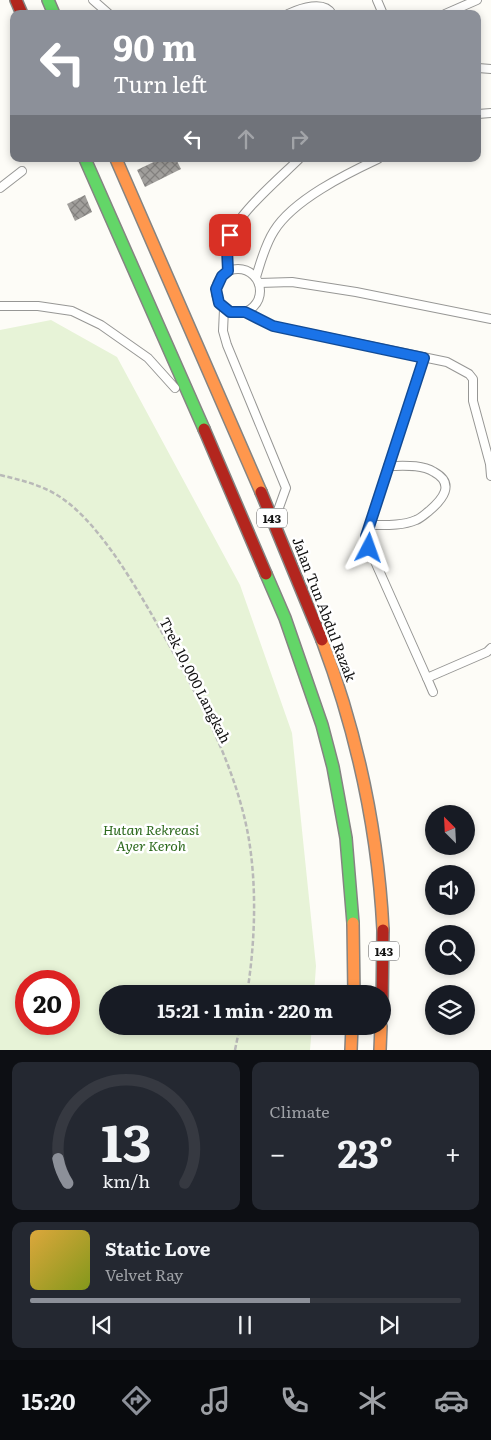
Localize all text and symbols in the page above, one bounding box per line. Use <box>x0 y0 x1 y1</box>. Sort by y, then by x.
text: 90 m <box>113 20 197 72</box>
icon: left <box>30 30 95 95</box>
text: Turn left <box>113 67 207 100</box>
icon: left <box>179 125 207 153</box>
icon: ahead <box>232 125 260 153</box>
icon: right <box>285 125 313 153</box>
pin <box>209 214 251 256</box>
icon: arrive <box>216 221 244 249</box>
road number: 143 <box>257 508 287 528</box>
position arrow <box>342 521 394 573</box>
street label: Jalan Tun Abdul Razak <box>288 534 362 685</box>
street label: Trek 10,000 Langkah <box>156 614 236 746</box>
north arrow <box>425 805 475 855</box>
map controls <box>425 805 475 1035</box>
park label: Hutan Rekreasi Ayer Keroh <box>103 819 200 855</box>
button: sound <box>425 865 475 915</box>
button: search <box>425 925 475 975</box>
road number: 143 <box>369 941 399 960</box>
speed limit sign: 20 <box>15 970 80 1035</box>
button: layers <box>425 985 475 1035</box>
text: 15:21 · 1 min · 220 m <box>157 996 333 1024</box>
text: Climate <box>270 1099 330 1123</box>
text: 13 <box>100 1101 151 1178</box>
text: 23° <box>337 1123 393 1180</box>
text: − <box>270 1131 286 1173</box>
text: + <box>445 1131 461 1173</box>
text: km/h <box>102 1167 150 1194</box>
text: Static Love <box>105 1234 210 1262</box>
text: Velvet Ray <box>105 1262 183 1286</box>
icon: previous <box>88 1311 116 1339</box>
icon: pause <box>231 1311 259 1339</box>
icon: next <box>375 1311 403 1339</box>
icon: directions <box>119 1383 154 1418</box>
icon: music <box>198 1383 233 1418</box>
icon: phone <box>277 1383 312 1418</box>
icon: climate <box>355 1383 390 1418</box>
icon: car <box>434 1383 469 1418</box>
text: 15:20 <box>22 1384 75 1417</box>

